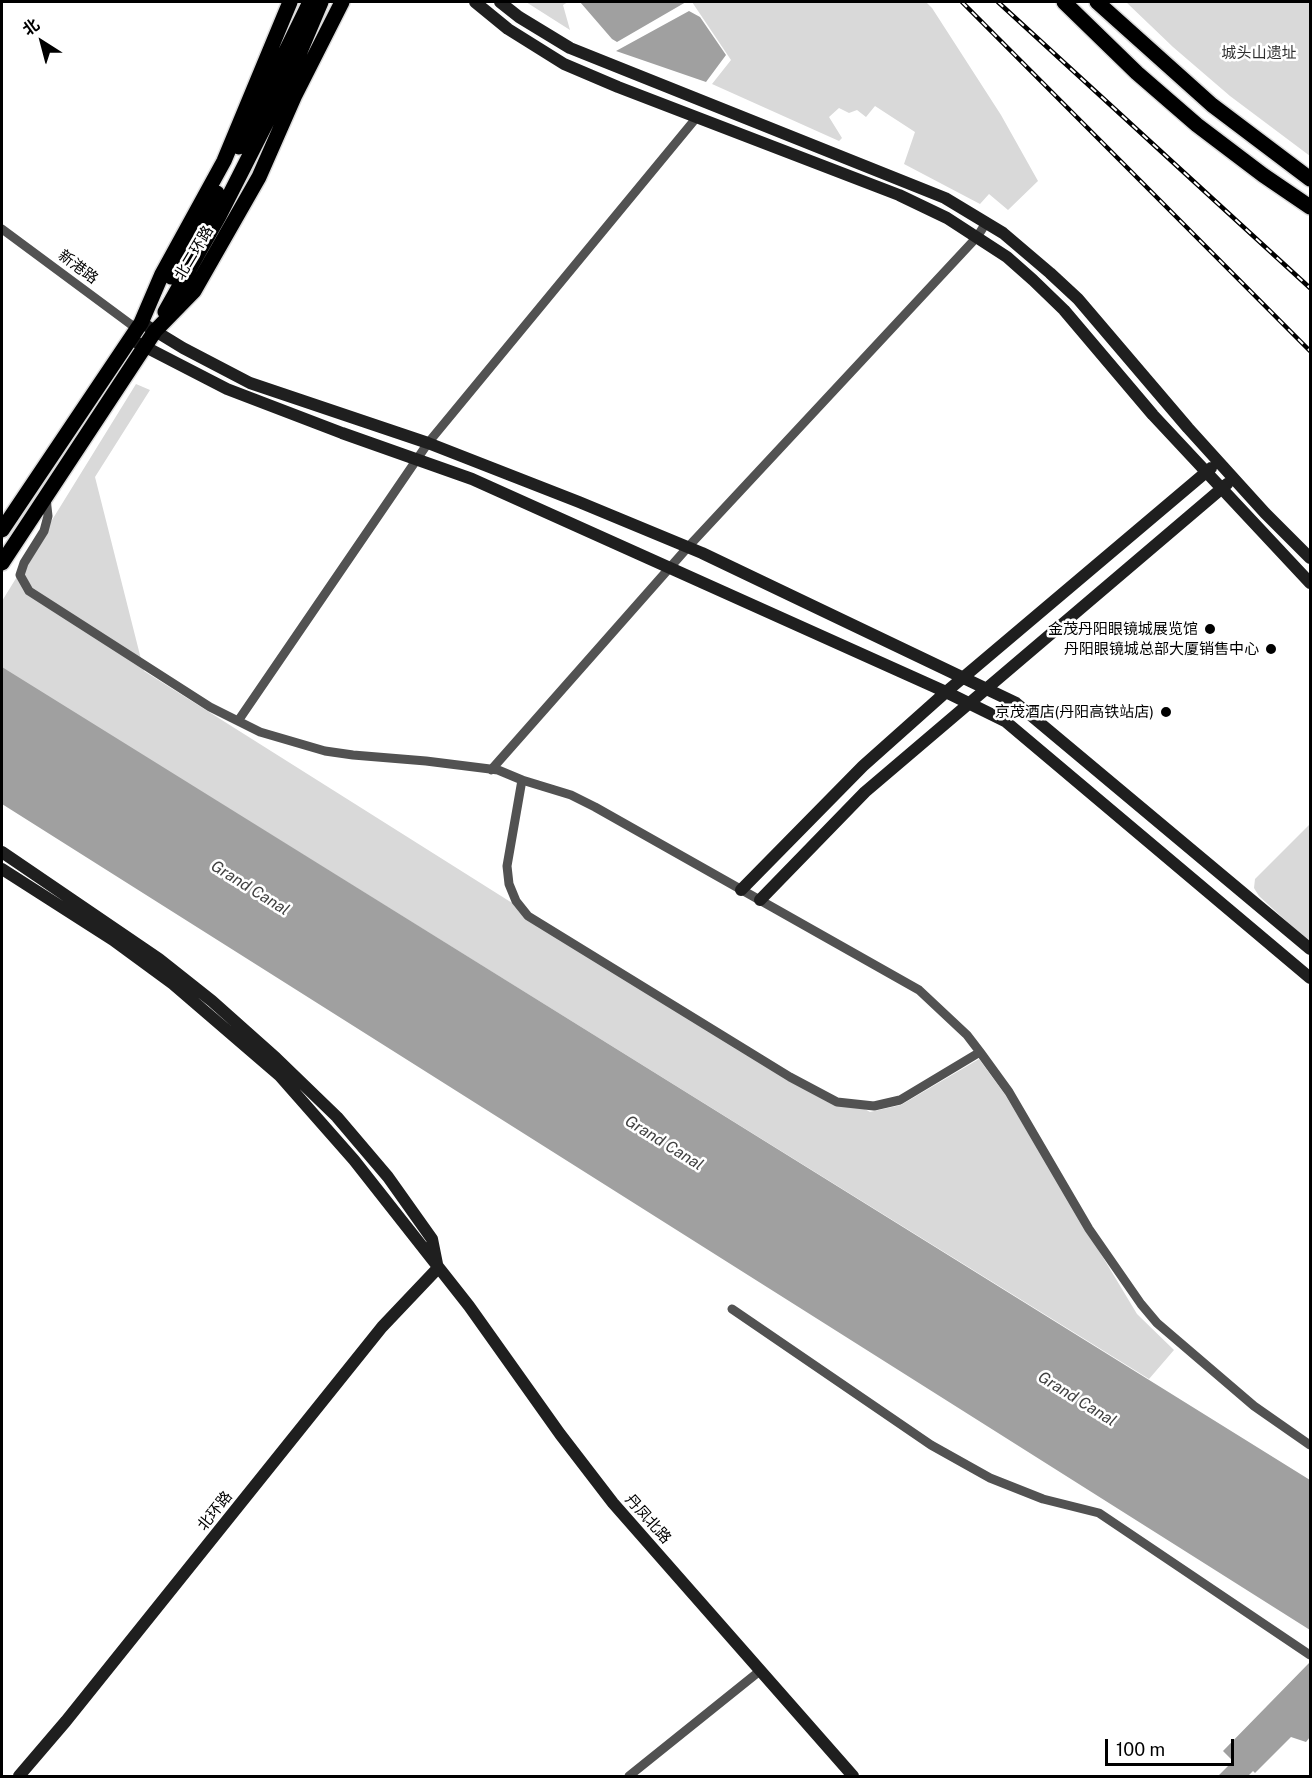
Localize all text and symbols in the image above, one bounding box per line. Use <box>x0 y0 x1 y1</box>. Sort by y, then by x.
north arrow <box>12 12 72 72</box>
text: 北 <box>19 15 43 39</box>
park label: 城头山遗址 <box>1222 44 1296 62</box>
street label: 北二环路 <box>171 223 217 283</box>
street label: 新港路 <box>55 246 101 288</box>
place label: 金茂丹阳眼镜城展览馆 <box>1048 620 1198 638</box>
marker: 金茂丹阳眼镜城展览馆 <box>1203 622 1217 636</box>
place label: 丹阳眼镜城总部大厦销售中心 <box>1064 640 1259 658</box>
marker: 丹阳眼镜城总部大厦销售中心 <box>1264 642 1278 656</box>
place label: 京茂酒店(丹阳高铁站店) <box>995 703 1154 721</box>
marker: 京茂酒店(丹阳高铁站店) <box>1159 705 1173 719</box>
water label: Grand Canal <box>207 856 293 920</box>
water label: Grand Canal <box>621 1111 707 1175</box>
water label: Grand Canal <box>1034 1367 1120 1431</box>
street label: 北环路 <box>194 1488 236 1534</box>
street label: 丹凤北路 <box>621 1491 675 1547</box>
scale bar <box>1108 1727 1237 1765</box>
text: 100 m <box>1116 1739 1165 1760</box>

